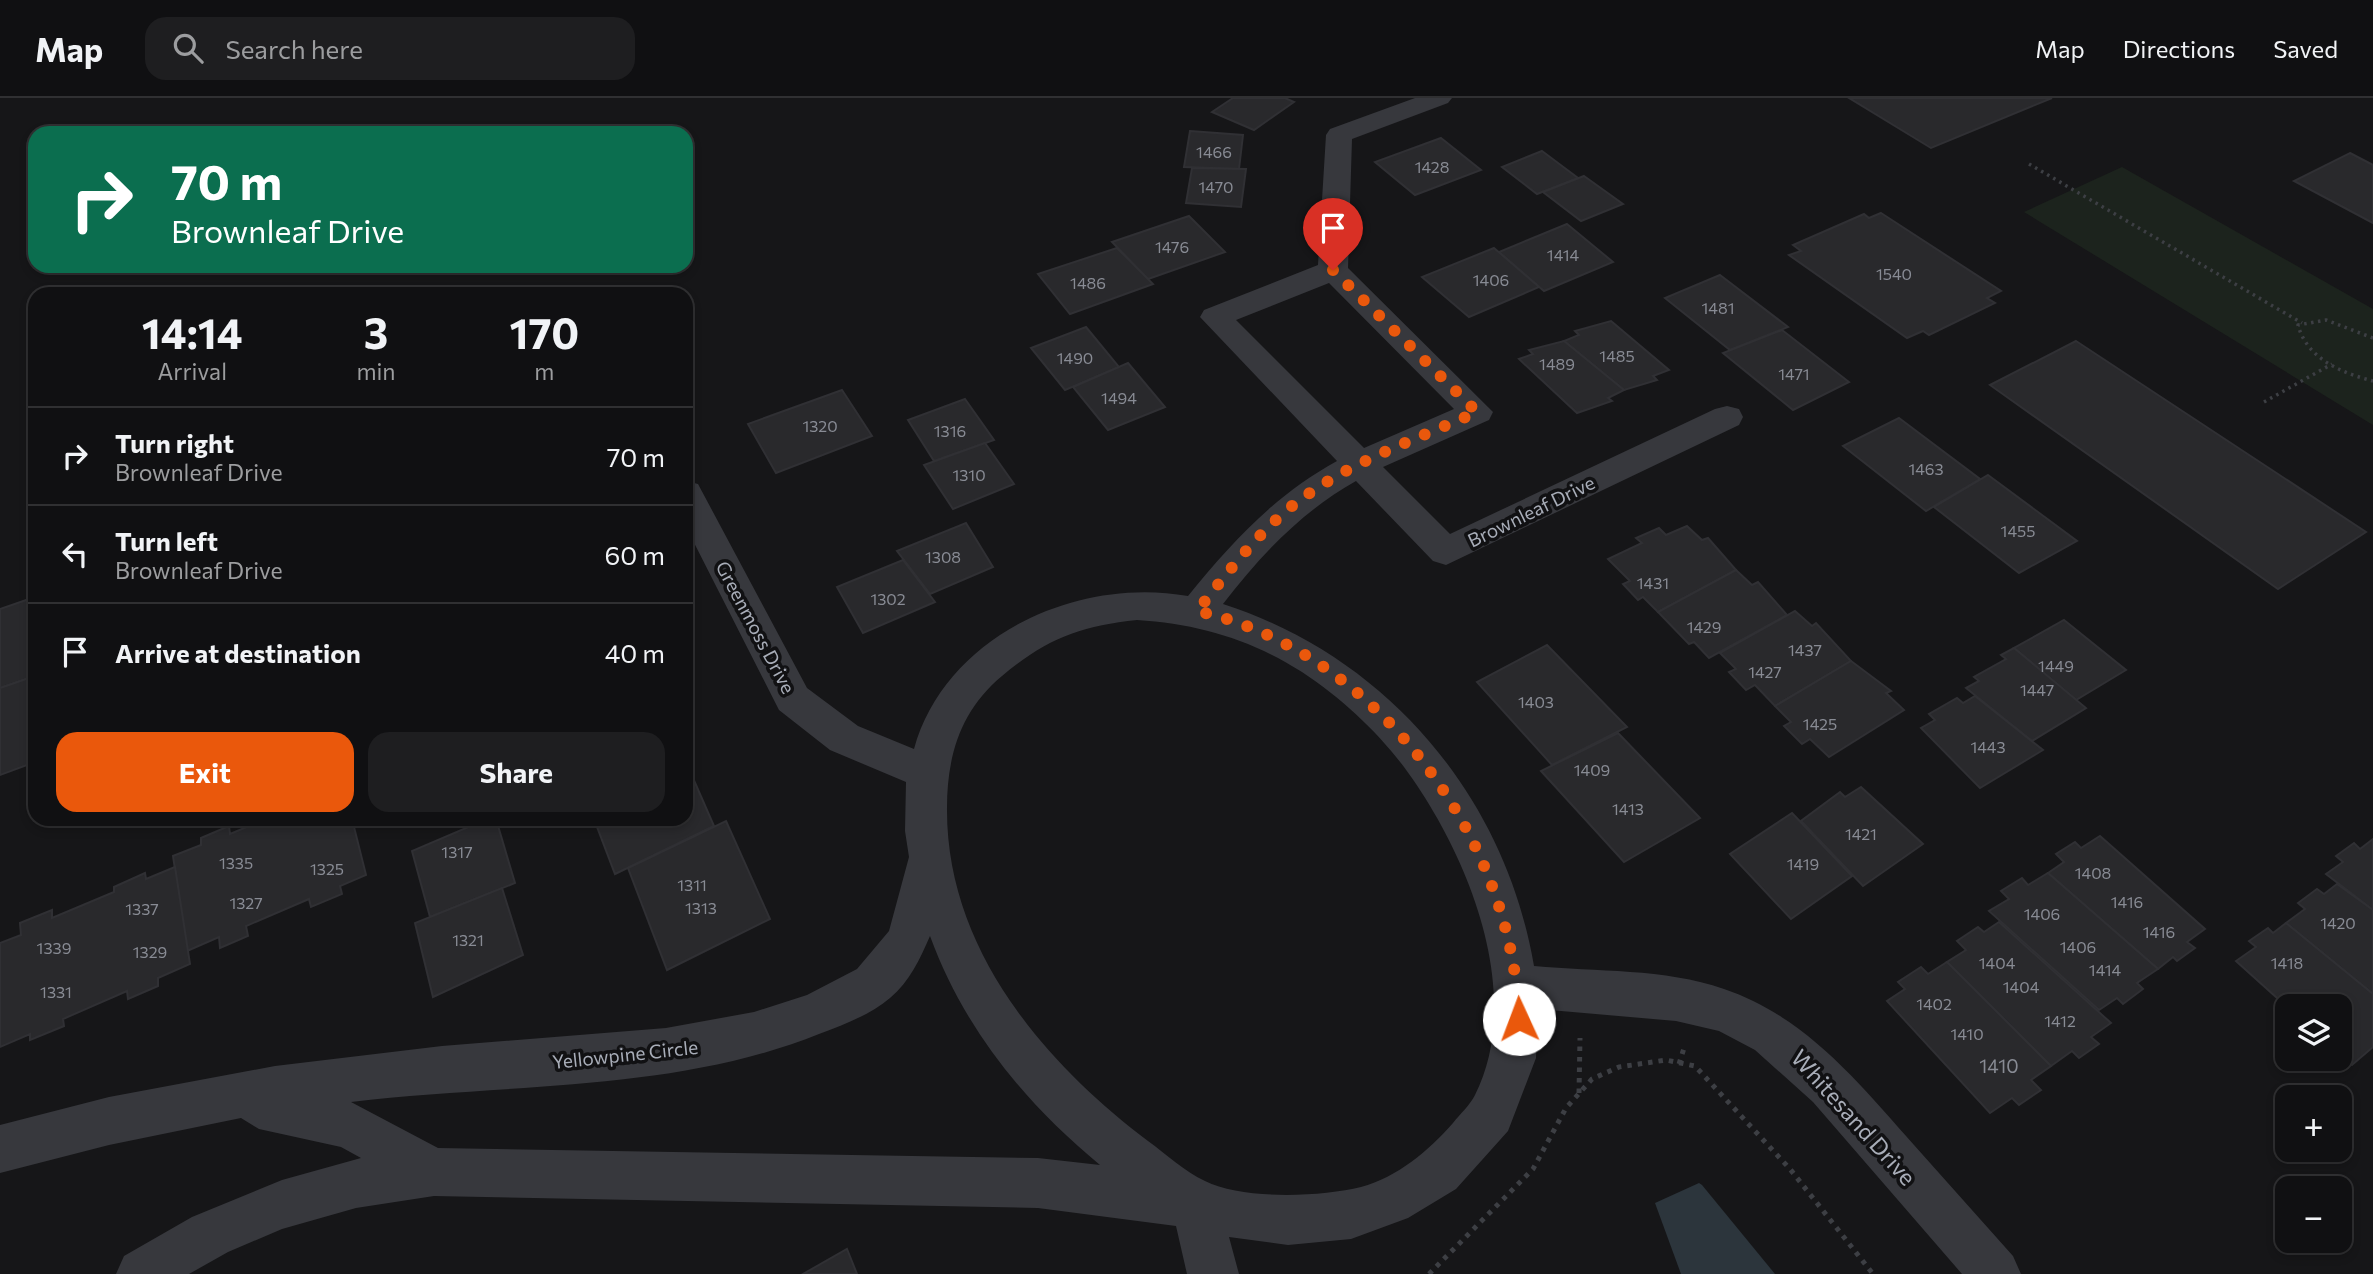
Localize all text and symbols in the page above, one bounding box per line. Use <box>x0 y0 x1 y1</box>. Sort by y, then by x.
search box <box>145 17 635 80</box>
text: Map <box>35 28 103 69</box>
icon: search <box>169 29 207 67</box>
text: Search here <box>225 33 363 64</box>
text: Map <box>2035 34 2085 63</box>
text: Directions <box>2123 34 2235 63</box>
text: Saved <box>2273 34 2338 63</box>
house number: 1466 <box>1196 142 1232 161</box>
text: 70 m <box>171 150 282 210</box>
icon: right <box>56 154 147 245</box>
house number: 1428 <box>1415 157 1449 176</box>
house number: 1470 <box>1199 177 1233 196</box>
pin <box>1303 198 1363 270</box>
icon: arrive <box>1314 209 1352 247</box>
text: Brownleaf Drive <box>171 210 404 250</box>
house number: 1476 <box>1155 237 1189 256</box>
house number: 1414 <box>1547 245 1580 264</box>
house number: 1540 <box>1876 264 1912 283</box>
house number: 1406 <box>1473 270 1509 289</box>
house number: 1486 <box>1070 273 1106 292</box>
house number: 1481 <box>1702 298 1735 317</box>
text: 14:14 <box>142 306 243 358</box>
text: 3 <box>364 306 388 358</box>
text: 170 <box>509 306 579 358</box>
house number: 1485 <box>1599 346 1635 365</box>
house number: 1490 <box>1057 348 1093 367</box>
house number: 1489 <box>1539 354 1575 373</box>
text: Arrival <box>157 357 227 385</box>
text: min <box>356 357 396 385</box>
text: m <box>534 357 554 385</box>
house number: 1471 <box>1778 364 1810 383</box>
house number: 1494 <box>1101 388 1137 407</box>
house number: 1320 <box>802 416 838 435</box>
house number: 1316 <box>934 421 966 440</box>
text: Turn right <box>115 427 234 458</box>
icon: right <box>56 437 94 475</box>
text: 70 m <box>607 441 665 472</box>
text: Brownleaf Drive <box>115 458 283 486</box>
house number: 1463 <box>1908 459 1944 478</box>
house number: 1310 <box>952 465 986 484</box>
street label: Brownleaf Drive <box>1464 470 1598 552</box>
house number: 1455 <box>2001 521 2035 540</box>
text: Turn left <box>115 525 218 556</box>
icon: left <box>56 535 94 573</box>
text: 60 m <box>605 539 665 570</box>
house number: 1308 <box>925 547 961 566</box>
text: Brownleaf Drive <box>115 556 283 584</box>
street label: Greenmoss Drive <box>711 557 801 697</box>
house number: 1431 <box>1637 573 1669 592</box>
house number: 1302 <box>870 589 906 608</box>
house number: 1429 <box>1687 617 1721 636</box>
icon: arrive <box>56 633 94 671</box>
text: Arrive at destination <box>115 637 361 668</box>
text: 40 m <box>605 637 665 668</box>
house number: 1437 <box>1788 640 1822 659</box>
house number: 1449 <box>2038 656 2074 675</box>
house number: 1427 <box>1748 662 1782 681</box>
house number: 1447 <box>2020 680 2054 699</box>
house number: 1403 <box>1518 692 1554 711</box>
house number: 1425 <box>1803 714 1837 733</box>
button: Exit <box>56 732 354 812</box>
button: Share <box>368 732 665 812</box>
house number: 1443 <box>1970 737 2006 756</box>
house number: 1409 <box>1574 760 1610 779</box>
house number: 1413 <box>1612 799 1644 818</box>
house number: 1421 <box>1845 824 1877 843</box>
house number: 1317 <box>441 842 473 861</box>
house number: 1335 <box>219 853 253 872</box>
house number: 1419 <box>1787 854 1819 873</box>
house number: 1325 <box>310 859 344 878</box>
house number: 1408 <box>2075 863 2111 882</box>
house number: 1311 <box>677 875 707 894</box>
house number: 1416 <box>2111 892 2143 911</box>
house number: 1327 <box>229 893 263 912</box>
house number: 1313 <box>685 898 717 917</box>
house number: 1337 <box>125 899 159 918</box>
house number: 1406 <box>2024 904 2060 923</box>
house number: 1420 <box>2320 913 2356 932</box>
house number: 1416 <box>2143 922 2175 941</box>
house number: 1321 <box>452 930 484 949</box>
house number: 1406 <box>2060 937 2096 956</box>
house number: 1339 <box>37 938 71 957</box>
house number: 1329 <box>133 942 167 961</box>
house number: 1404 <box>1979 953 2016 972</box>
house number: 1418 <box>2271 953 2303 972</box>
house number: 1414 <box>2089 960 2122 979</box>
house number: 1404 <box>2003 977 2040 996</box>
house number: 1331 <box>40 982 72 1001</box>
position arrow <box>1482 982 1556 1056</box>
house number: 1402 <box>1916 994 1952 1013</box>
map controls <box>2275 994 2352 1253</box>
button: layers <box>2275 994 2352 1071</box>
house number: 1412 <box>2044 1011 2076 1030</box>
house number: 1410 <box>1950 1024 1984 1043</box>
street label: Yellowpine Circle <box>551 1035 699 1073</box>
street label: Whitesand Drive <box>1786 1043 1922 1191</box>
house number: 1410 <box>1979 1054 2019 1077</box>
button: + <box>2275 1085 2352 1162</box>
button: − <box>2275 1176 2352 1253</box>

